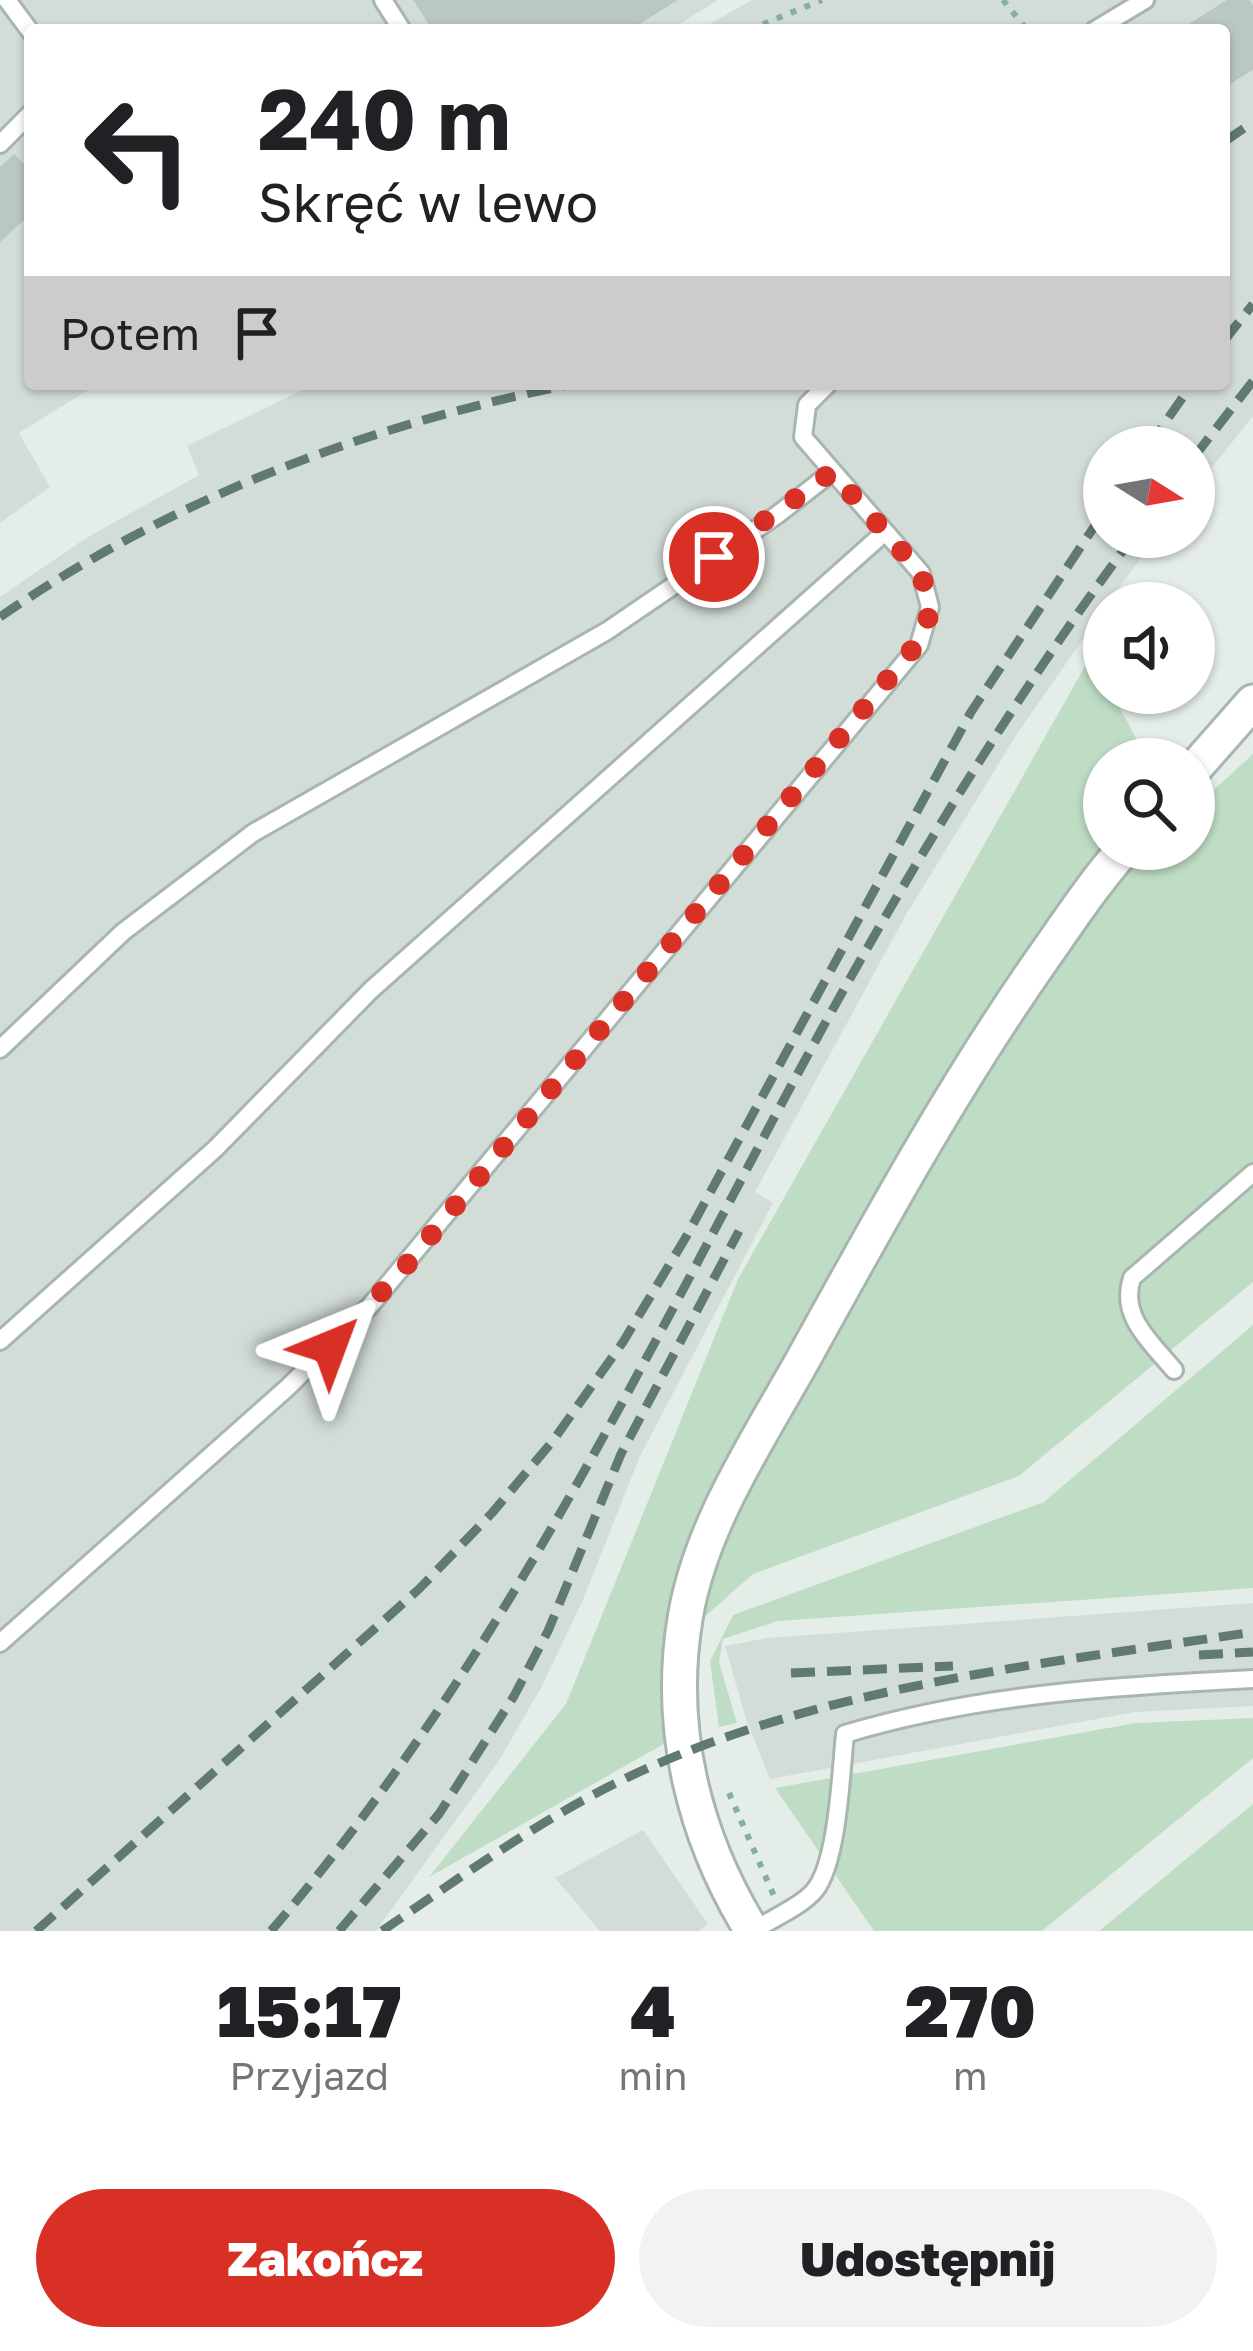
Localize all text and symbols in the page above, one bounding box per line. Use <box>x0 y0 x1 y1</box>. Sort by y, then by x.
text: 240 m <box>258 68 511 168</box>
icon: left <box>60 72 216 228</box>
text: Skręć w lewo <box>258 169 598 234</box>
icon: arrive <box>224 300 290 366</box>
text: Potem <box>60 306 200 360</box>
north arrow <box>1083 426 1215 558</box>
map controls <box>1083 426 1215 870</box>
pin <box>663 506 765 608</box>
icon: arrive <box>681 524 747 590</box>
button: sound <box>1083 582 1215 714</box>
button: search <box>1083 738 1215 870</box>
position arrow <box>267 1284 393 1410</box>
text: 15:17 <box>217 1966 402 2053</box>
text: 4 <box>630 1966 676 2053</box>
text: 270 <box>904 1966 1036 2053</box>
text: Przyjazd <box>229 2052 389 2099</box>
text: min <box>619 2052 687 2099</box>
text: m <box>953 2052 987 2099</box>
button: Zakończ <box>36 2189 615 2327</box>
button: Udostępnij <box>639 2189 1217 2327</box>

